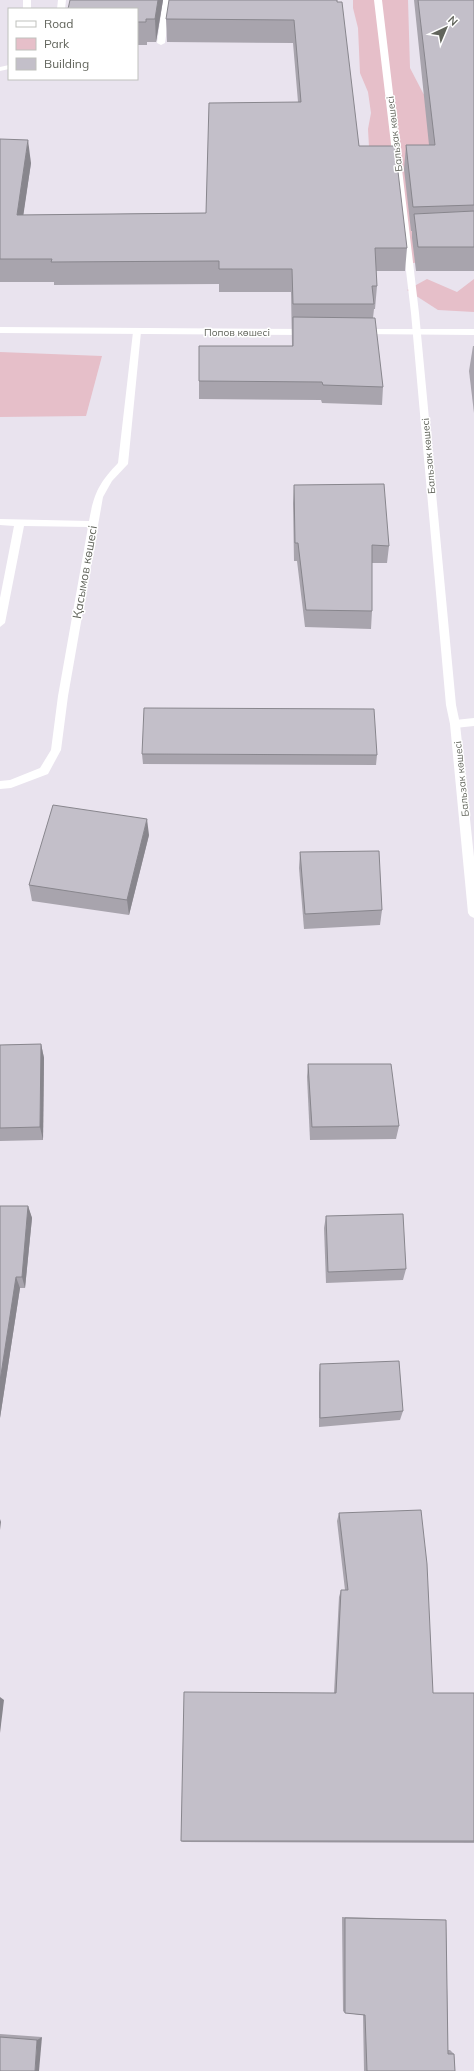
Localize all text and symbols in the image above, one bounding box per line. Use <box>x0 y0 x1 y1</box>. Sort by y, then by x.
legend <box>8 8 138 80</box>
north arrow <box>426 8 466 48</box>
text: N <box>445 13 461 29</box>
text: Road <box>44 16 73 31</box>
text: Park <box>44 36 70 51</box>
text: Building <box>44 56 89 71</box>
street label: Бальзак көшесі <box>383 95 406 172</box>
street label: Попов көшесі <box>204 326 270 339</box>
street label: Бальзак көшесі <box>419 418 438 494</box>
street label: Қасымов көшесі <box>69 524 100 620</box>
street label: Бальзак көшесі <box>451 741 472 817</box>

